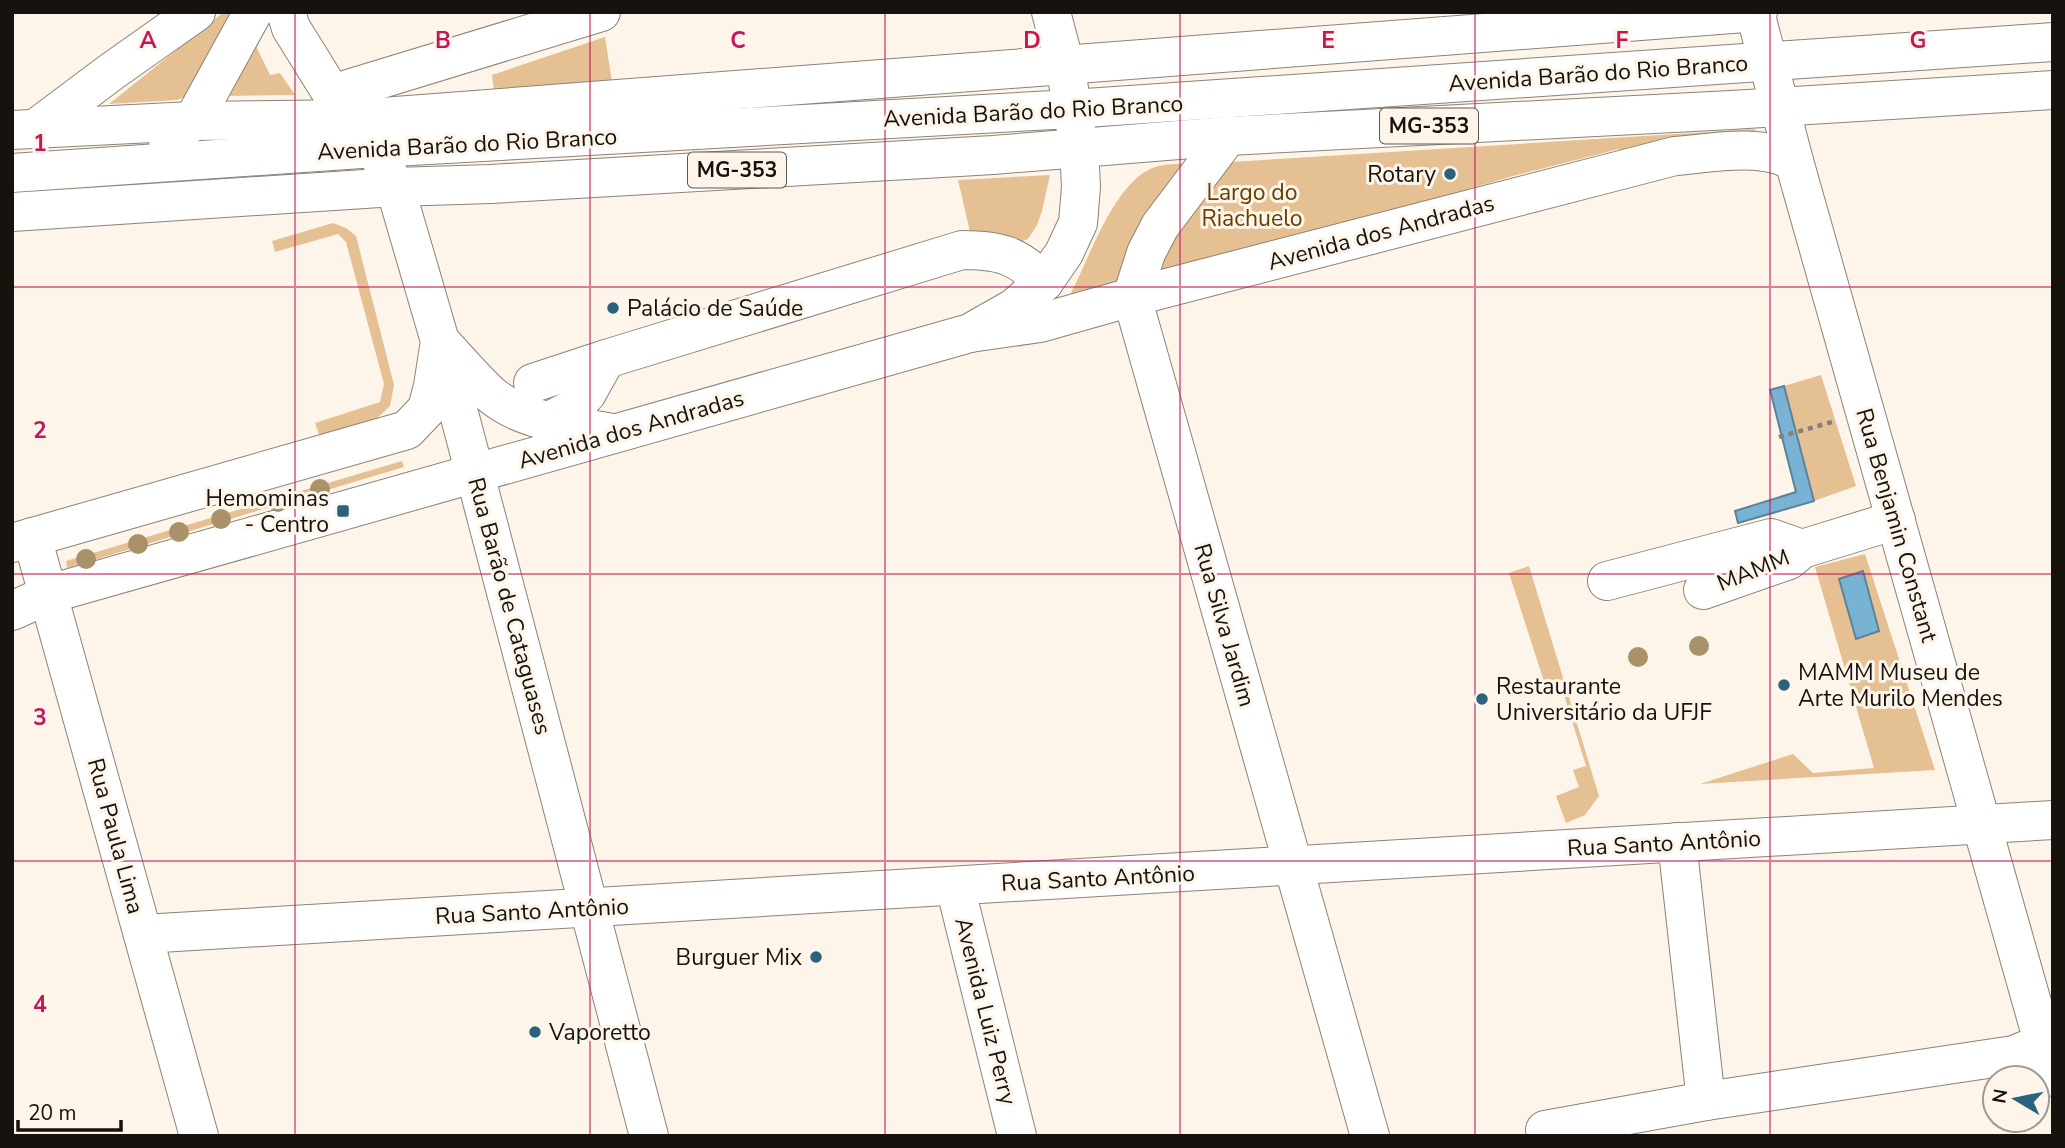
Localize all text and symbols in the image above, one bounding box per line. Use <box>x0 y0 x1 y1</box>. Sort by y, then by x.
text: A <box>139 25 157 56</box>
text: B <box>435 25 451 56</box>
text: C <box>730 25 746 56</box>
text: D <box>1023 25 1041 56</box>
text: E <box>1321 25 1335 56</box>
text: F <box>1616 25 1629 56</box>
text: G <box>1910 25 1926 56</box>
street label: Avenida Barão do Rio Branco <box>1447 48 1749 99</box>
street label: Avenida Barão do Rio Branco <box>882 88 1184 135</box>
road number: MG-353 <box>1380 108 1478 144</box>
street label: Avenida Barão do Rio Branco <box>316 121 618 168</box>
text: 1 <box>33 128 47 159</box>
road number: MG-353 <box>688 152 786 188</box>
place label: Rotary <box>1367 159 1436 190</box>
marker: Rotary <box>1442 166 1458 182</box>
park label: Largo do Riachuelo <box>1201 177 1303 234</box>
street label: Avenida dos Andradas <box>1264 187 1498 278</box>
place label: Palácio de Saúde <box>627 293 803 324</box>
marker: Palácio de Saúde <box>605 300 621 316</box>
street label: Avenida dos Andradas <box>515 382 748 477</box>
street label: Rua Benjamin Constant <box>1848 405 1945 646</box>
text: 2 <box>33 415 47 446</box>
street label: Rua Barão de Cataguases <box>460 474 559 738</box>
place label: Hemominas - Centro <box>205 483 329 540</box>
marker: Hemominas - Centro <box>335 503 351 519</box>
street label: Rua Silva Jardim <box>1186 540 1263 710</box>
street label: MAMM <box>1712 542 1794 599</box>
place label: MAMM Museu de Arte Murilo Mendes <box>1798 657 2003 714</box>
place label: Restaurante Universitário da UFJF <box>1496 671 1712 728</box>
marker: MAMM Museu de Arte Murilo Mendes <box>1776 677 1792 693</box>
marker: Restaurante Universitário da UFJF <box>1474 691 1490 707</box>
text: 3 <box>33 702 47 733</box>
street label: Rua Paula Lima <box>80 755 151 917</box>
street label: Rua Santo Antônio <box>1566 823 1762 864</box>
street label: Rua Santo Antônio <box>1000 858 1196 899</box>
street label: Rua Santo Antônio <box>434 891 630 932</box>
street label: Avenida Luiz Perry <box>947 914 1024 1108</box>
place label: Burguer Mix <box>676 942 802 973</box>
marker: Burguer Mix <box>808 949 824 965</box>
text: 4 <box>33 989 47 1020</box>
place label: Vaporetto <box>548 1017 651 1048</box>
marker: Vaporetto <box>527 1024 543 1040</box>
north arrow <box>1981 1064 2051 1134</box>
text: N <box>1986 1087 2014 1105</box>
scale bar <box>18 1088 121 1132</box>
text: 20 m <box>28 1099 77 1127</box>

